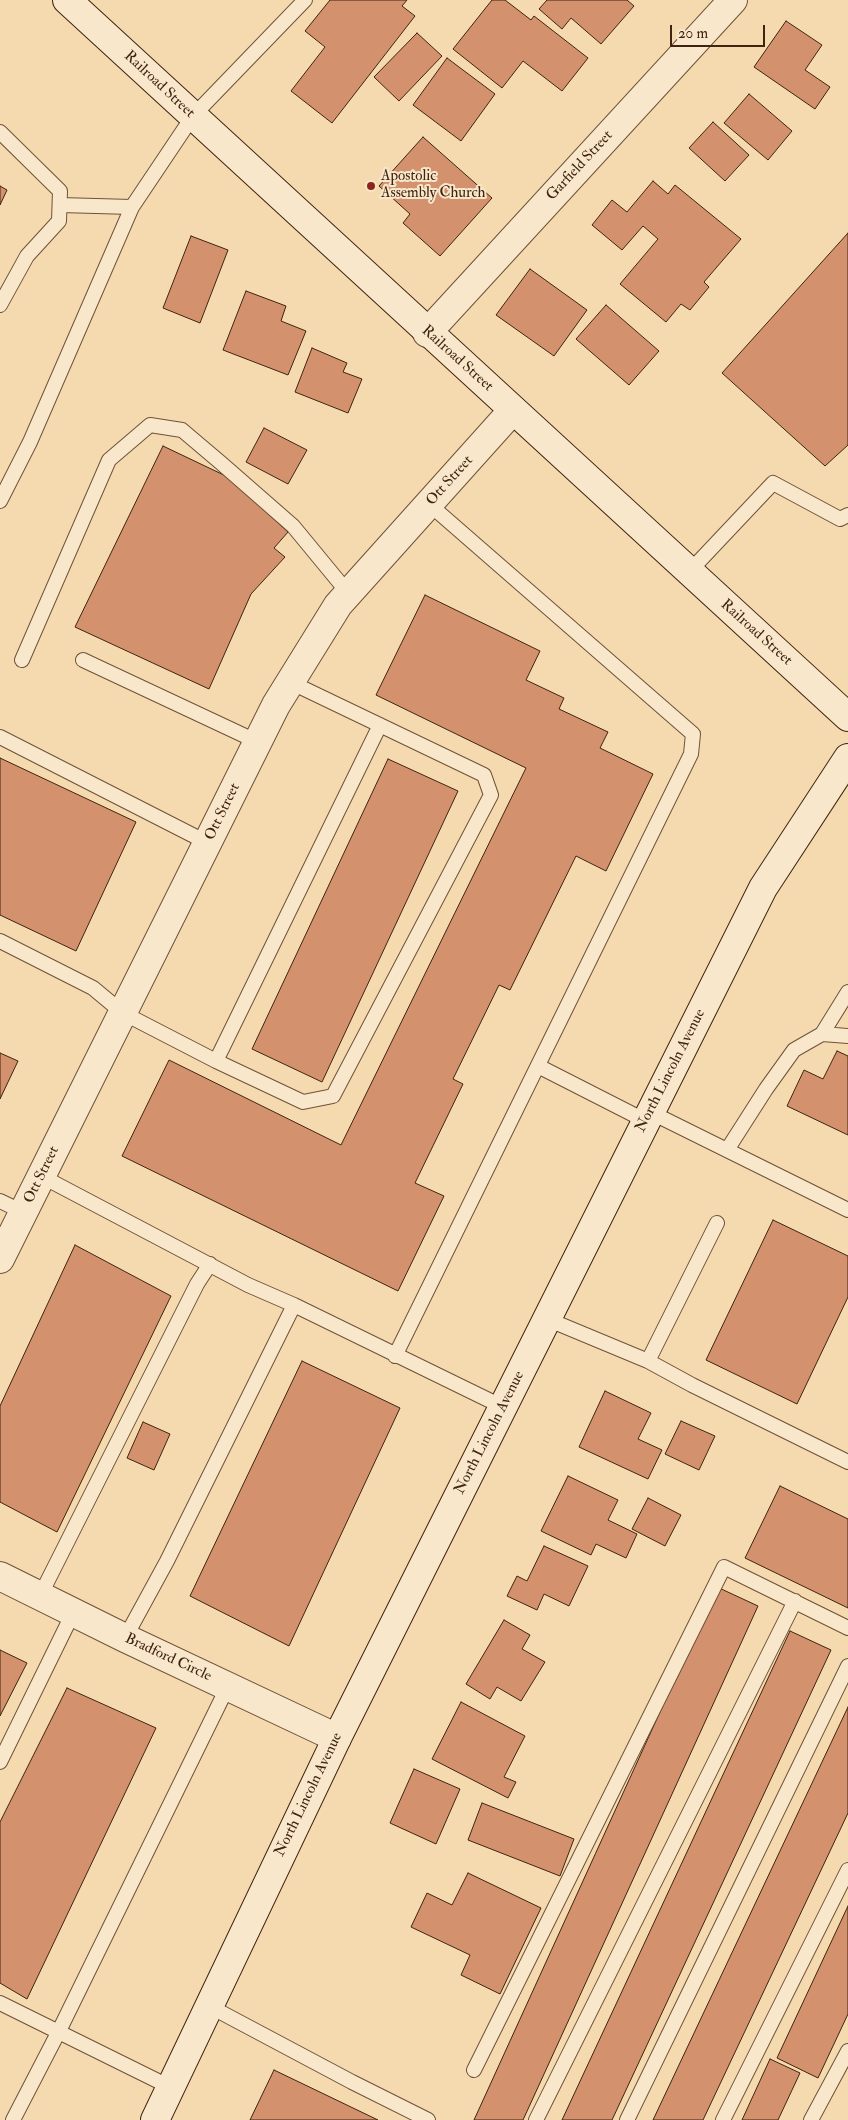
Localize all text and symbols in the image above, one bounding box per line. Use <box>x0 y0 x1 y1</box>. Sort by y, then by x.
scale bar <box>673 15 768 47</box>
text: 20 m <box>678 24 708 43</box>
street label: Railroad Street <box>120 48 198 122</box>
street label: Garfield Street <box>543 127 617 205</box>
place label: Apostolic Assembly Church <box>381 168 485 203</box>
marker: Apostolic Assembly Church <box>365 180 377 192</box>
street label: Railroad Street <box>417 322 497 396</box>
street label: Ott Street <box>423 452 477 510</box>
street label: Railroad Street <box>716 596 796 670</box>
street label: Ott Street <box>201 781 245 843</box>
street label: North Lincoln Avenue <box>632 1006 710 1136</box>
street label: Ott Street <box>20 1144 64 1206</box>
street label: North Lincoln Avenue <box>451 1368 529 1498</box>
street label: Bradford Circle <box>122 1630 214 1686</box>
street label: North Lincoln Avenue <box>271 1730 347 1860</box>

